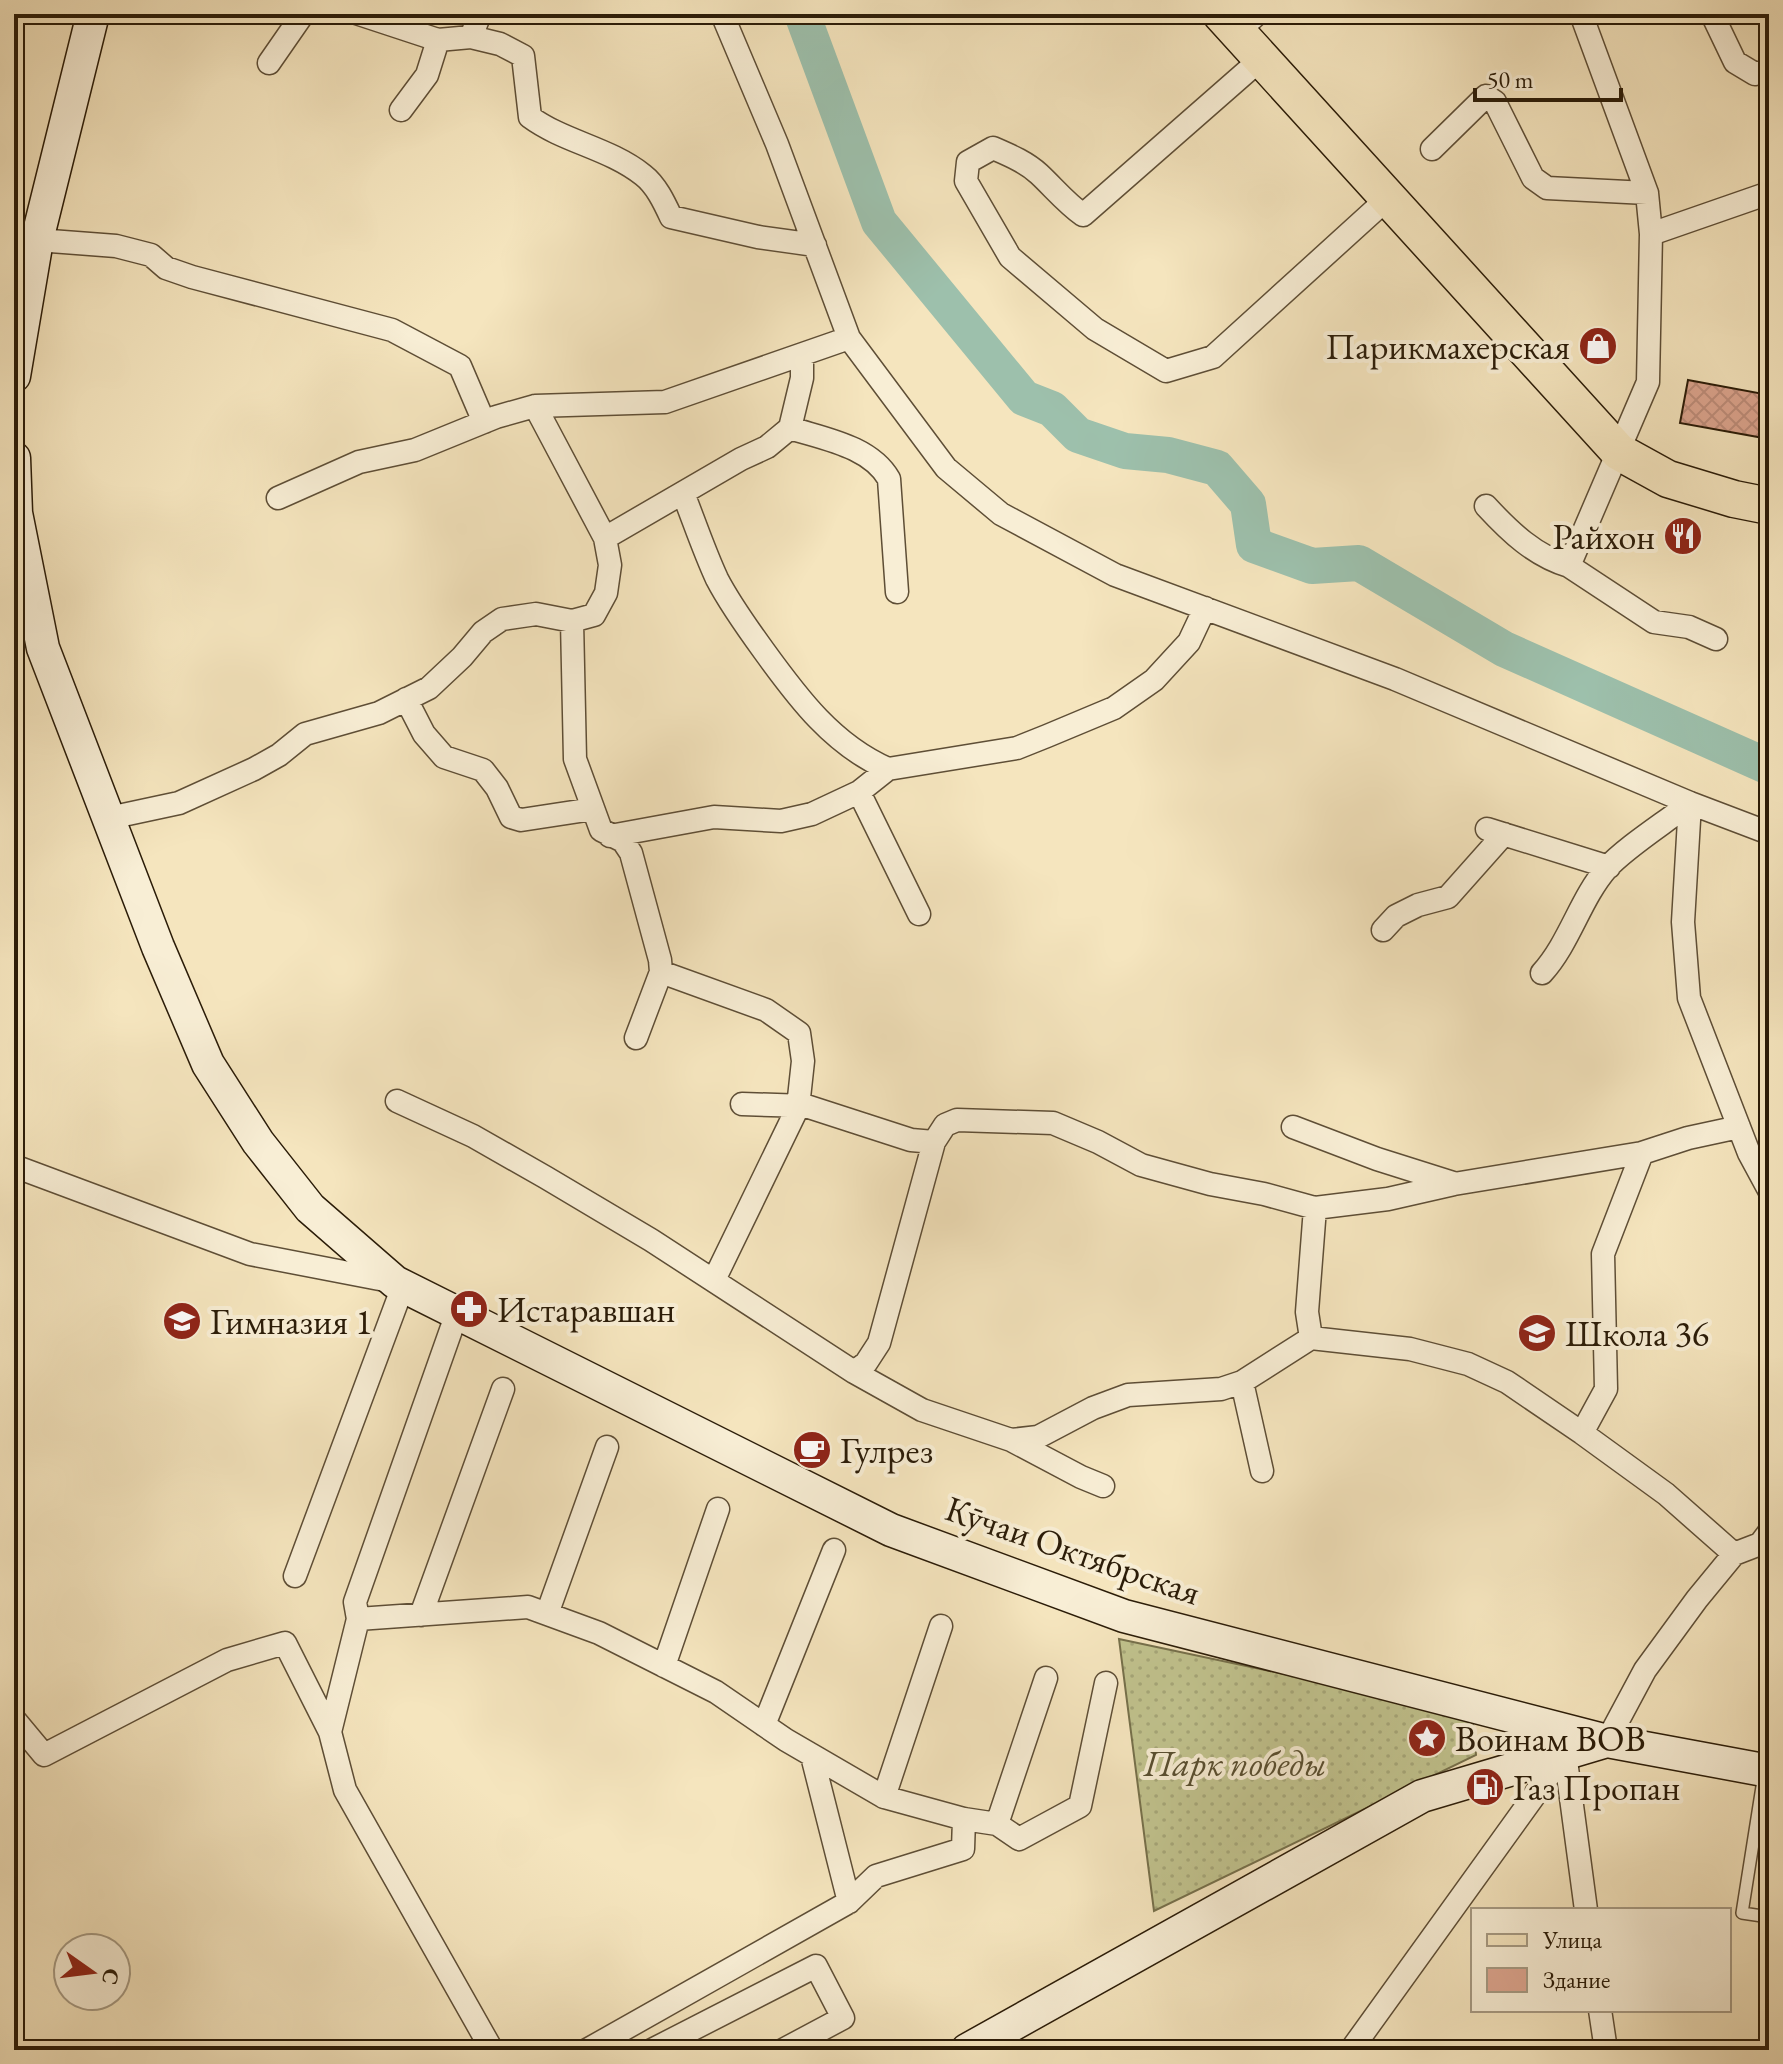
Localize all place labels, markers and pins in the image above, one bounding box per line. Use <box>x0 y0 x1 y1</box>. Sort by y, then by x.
place label: Парикмахерская <box>1326 323 1570 370</box>
shop icon: Парикмахерская <box>1577 325 1619 367</box>
place label: Райхон <box>1552 513 1655 560</box>
restaurant icon: Райхон <box>1662 515 1704 557</box>
place label: Истаравшан <box>497 1286 675 1333</box>
pharmacy icon: Истаравшан <box>448 1288 490 1330</box>
place label: Гимназия 1 <box>210 1298 373 1345</box>
school or university icon: Гимназия 1 <box>161 1300 203 1342</box>
place label: Школа 36 <box>1565 1310 1709 1357</box>
school or university icon: Школа 36 <box>1516 1312 1558 1354</box>
place label: Гулрез <box>840 1427 933 1474</box>
cafe icon: Гулрез <box>791 1429 833 1471</box>
place label: Воинам ВОВ <box>1455 1715 1646 1762</box>
place icon: Воинам ВОВ <box>1406 1717 1448 1759</box>
place label: Газ Пропан <box>1513 1764 1680 1811</box>
fuel station icon: Газ Пропан <box>1464 1766 1506 1808</box>

